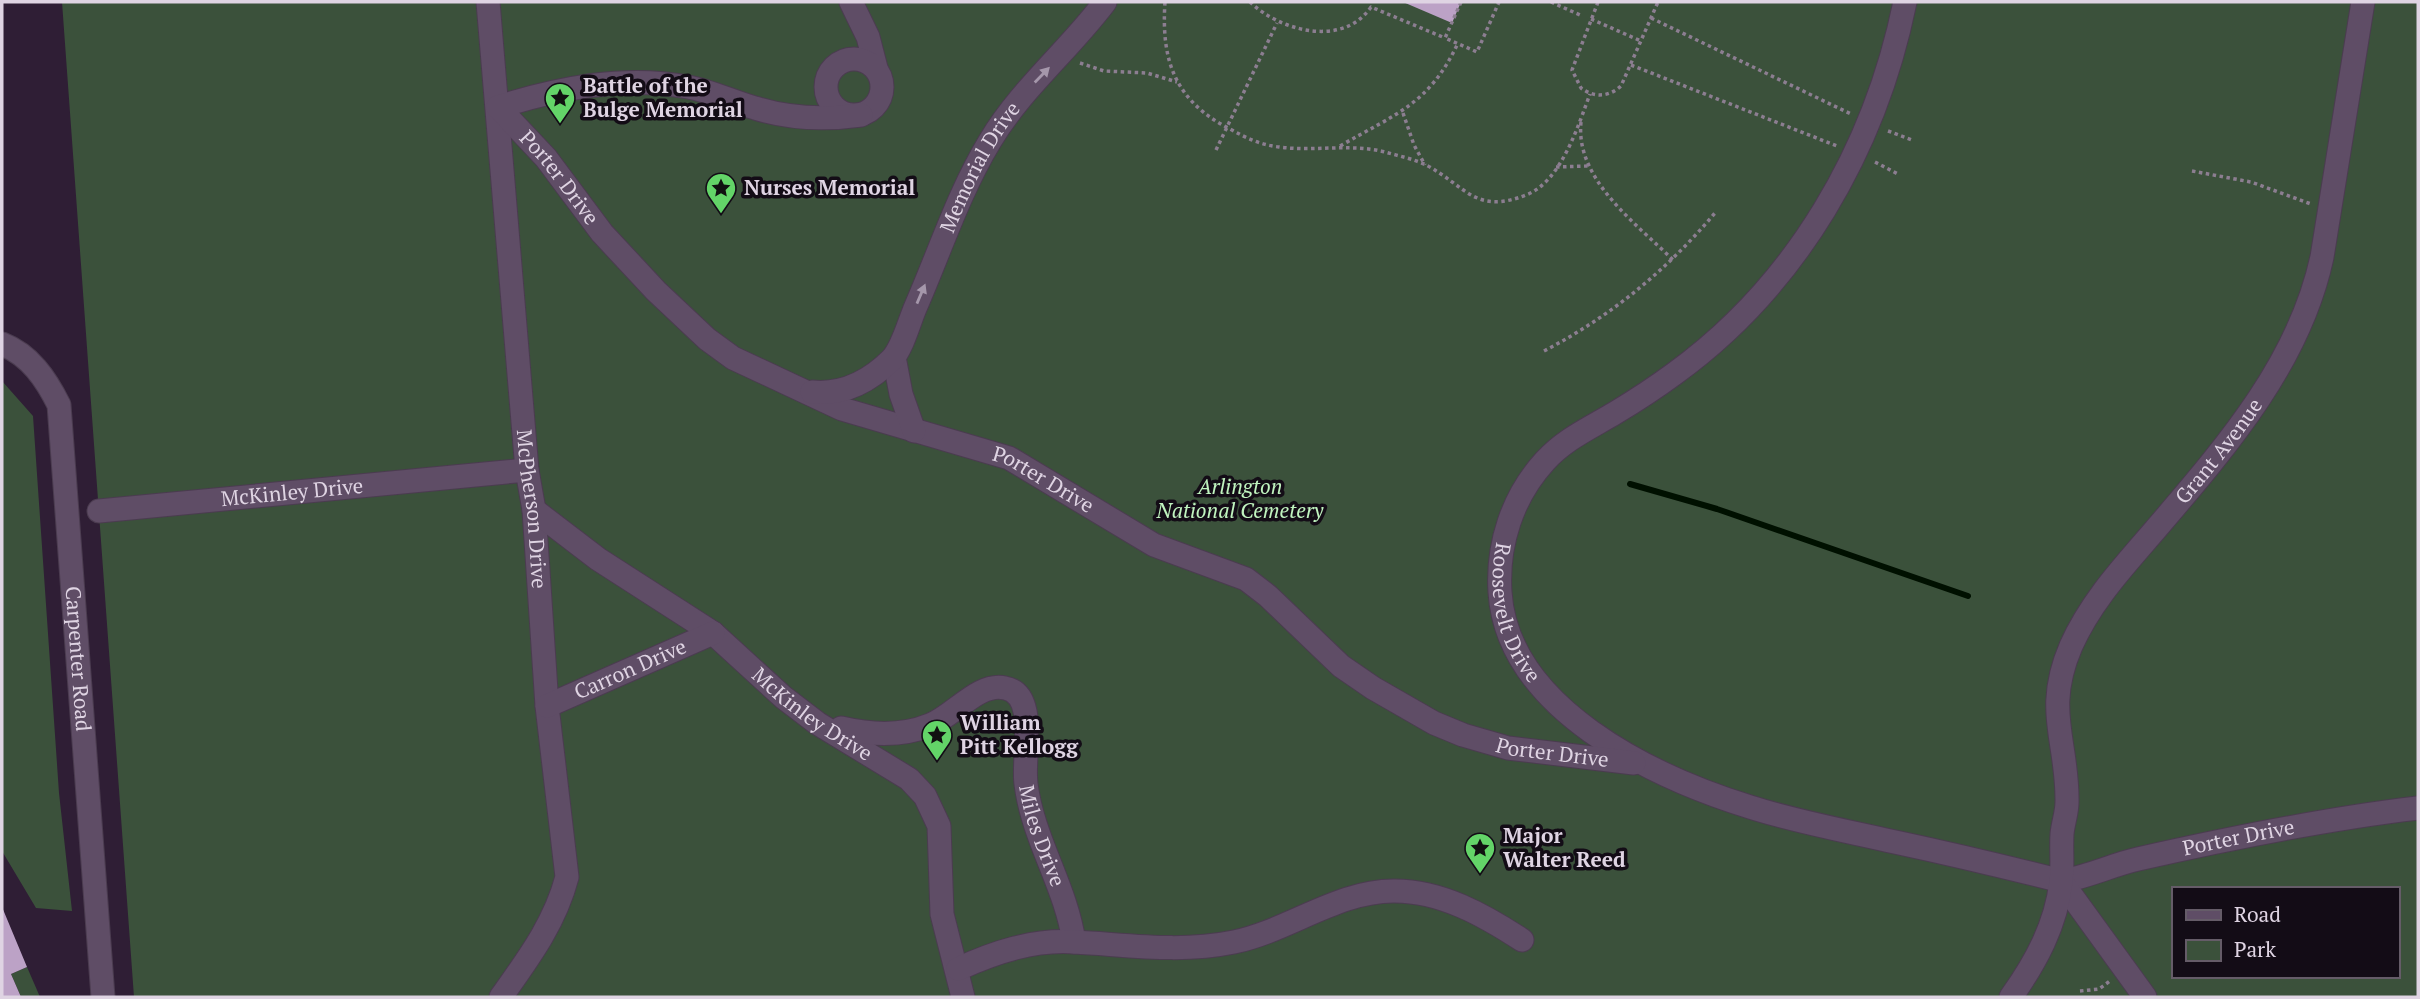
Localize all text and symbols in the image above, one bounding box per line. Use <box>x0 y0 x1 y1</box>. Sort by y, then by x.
one-way arrow <box>1034 67 1051 84</box>
place label: Battle of the Bulge Memorial <box>583 71 743 123</box>
place icon: Battle of the Bulge Memorial <box>543 81 577 125</box>
street label: Memorial Drive <box>933 95 1026 236</box>
street label: Porter Drive <box>514 124 606 230</box>
place icon: Nurses Memorial <box>704 171 738 215</box>
place label: Nurses Memorial <box>744 173 915 201</box>
one-way arrow <box>915 284 927 304</box>
street label: Grant Avenue <box>2168 392 2268 509</box>
street label: McPherson Drive <box>511 428 554 589</box>
street label: Porter Drive <box>990 439 1100 519</box>
street label: McKinley Drive <box>220 471 364 512</box>
park label: Arlington National Cemetery <box>1156 472 1324 524</box>
street label: Roosevelt Drive <box>1487 541 1548 688</box>
street label: Carpenter Road <box>60 585 98 733</box>
street label: Carron Drive <box>569 632 690 705</box>
street label: McKinley Drive <box>746 661 878 767</box>
place label: William Pitt Kellogg <box>960 708 1079 760</box>
place icon: William Pitt Kellogg <box>920 718 954 762</box>
street label: Porter Drive <box>1493 730 1610 773</box>
street label: Miles Drive <box>1013 783 1072 890</box>
street label: Porter Drive <box>2180 812 2296 862</box>
place label: Major Walter Reed <box>1503 821 1626 873</box>
place icon: Major Walter Reed <box>1463 831 1497 875</box>
legend <box>2172 887 2399 978</box>
text: Road <box>2234 900 2281 928</box>
text: Park <box>2234 935 2276 963</box>

